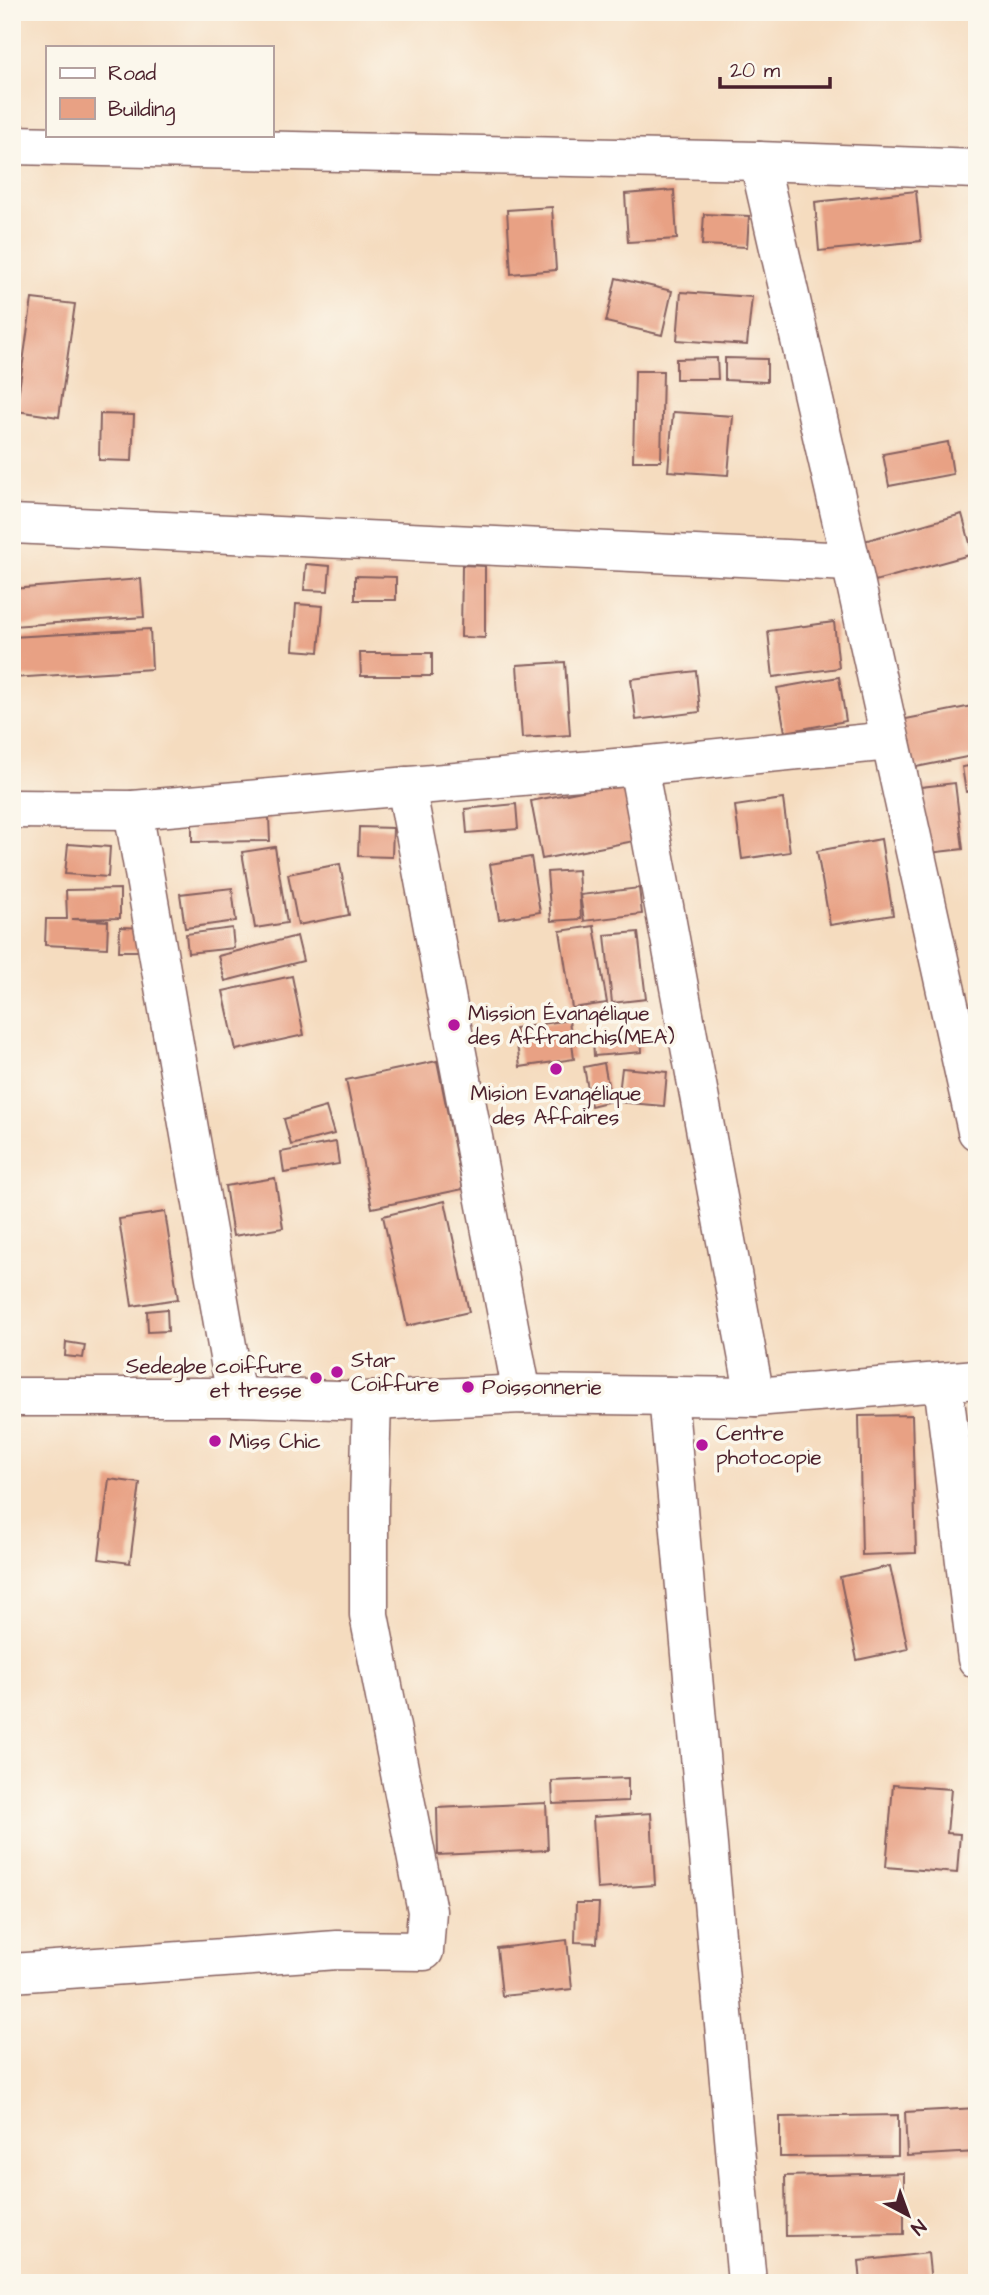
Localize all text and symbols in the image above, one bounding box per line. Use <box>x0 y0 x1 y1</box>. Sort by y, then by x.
legend <box>46 46 273 136</box>
scale bar <box>720 46 830 90</box>
text: 20 m <box>730 56 781 85</box>
text: Road <box>108 59 156 88</box>
text: Building <box>108 95 176 126</box>
place label: Mission Évangélique des Affranchis(MEA) <box>468 999 675 1052</box>
marker: Mission Évangélique des Affranchis(MEA) <box>446 1017 462 1033</box>
marker: Mision Evangélique des Affaires <box>548 1061 564 1077</box>
place label: Mision Evangélique des Affaires <box>471 1079 641 1132</box>
place label: Star Coiffure <box>351 1346 439 1399</box>
place label: Sedegbe coiffure et tresse <box>126 1352 302 1405</box>
marker: Star Coiffure <box>329 1364 345 1380</box>
marker: Sedegbe coiffure et tresse <box>308 1370 324 1386</box>
place label: Poissonnerie <box>482 1373 602 1402</box>
marker: Poissonnerie <box>460 1379 476 1395</box>
place label: Centre photocopie <box>716 1419 822 1473</box>
place label: Miss Chic <box>229 1427 321 1456</box>
marker: Miss Chic <box>207 1433 223 1449</box>
marker: Centre photocopie <box>694 1437 710 1453</box>
north arrow <box>874 2180 944 2250</box>
text: N <box>905 2213 932 2241</box>

